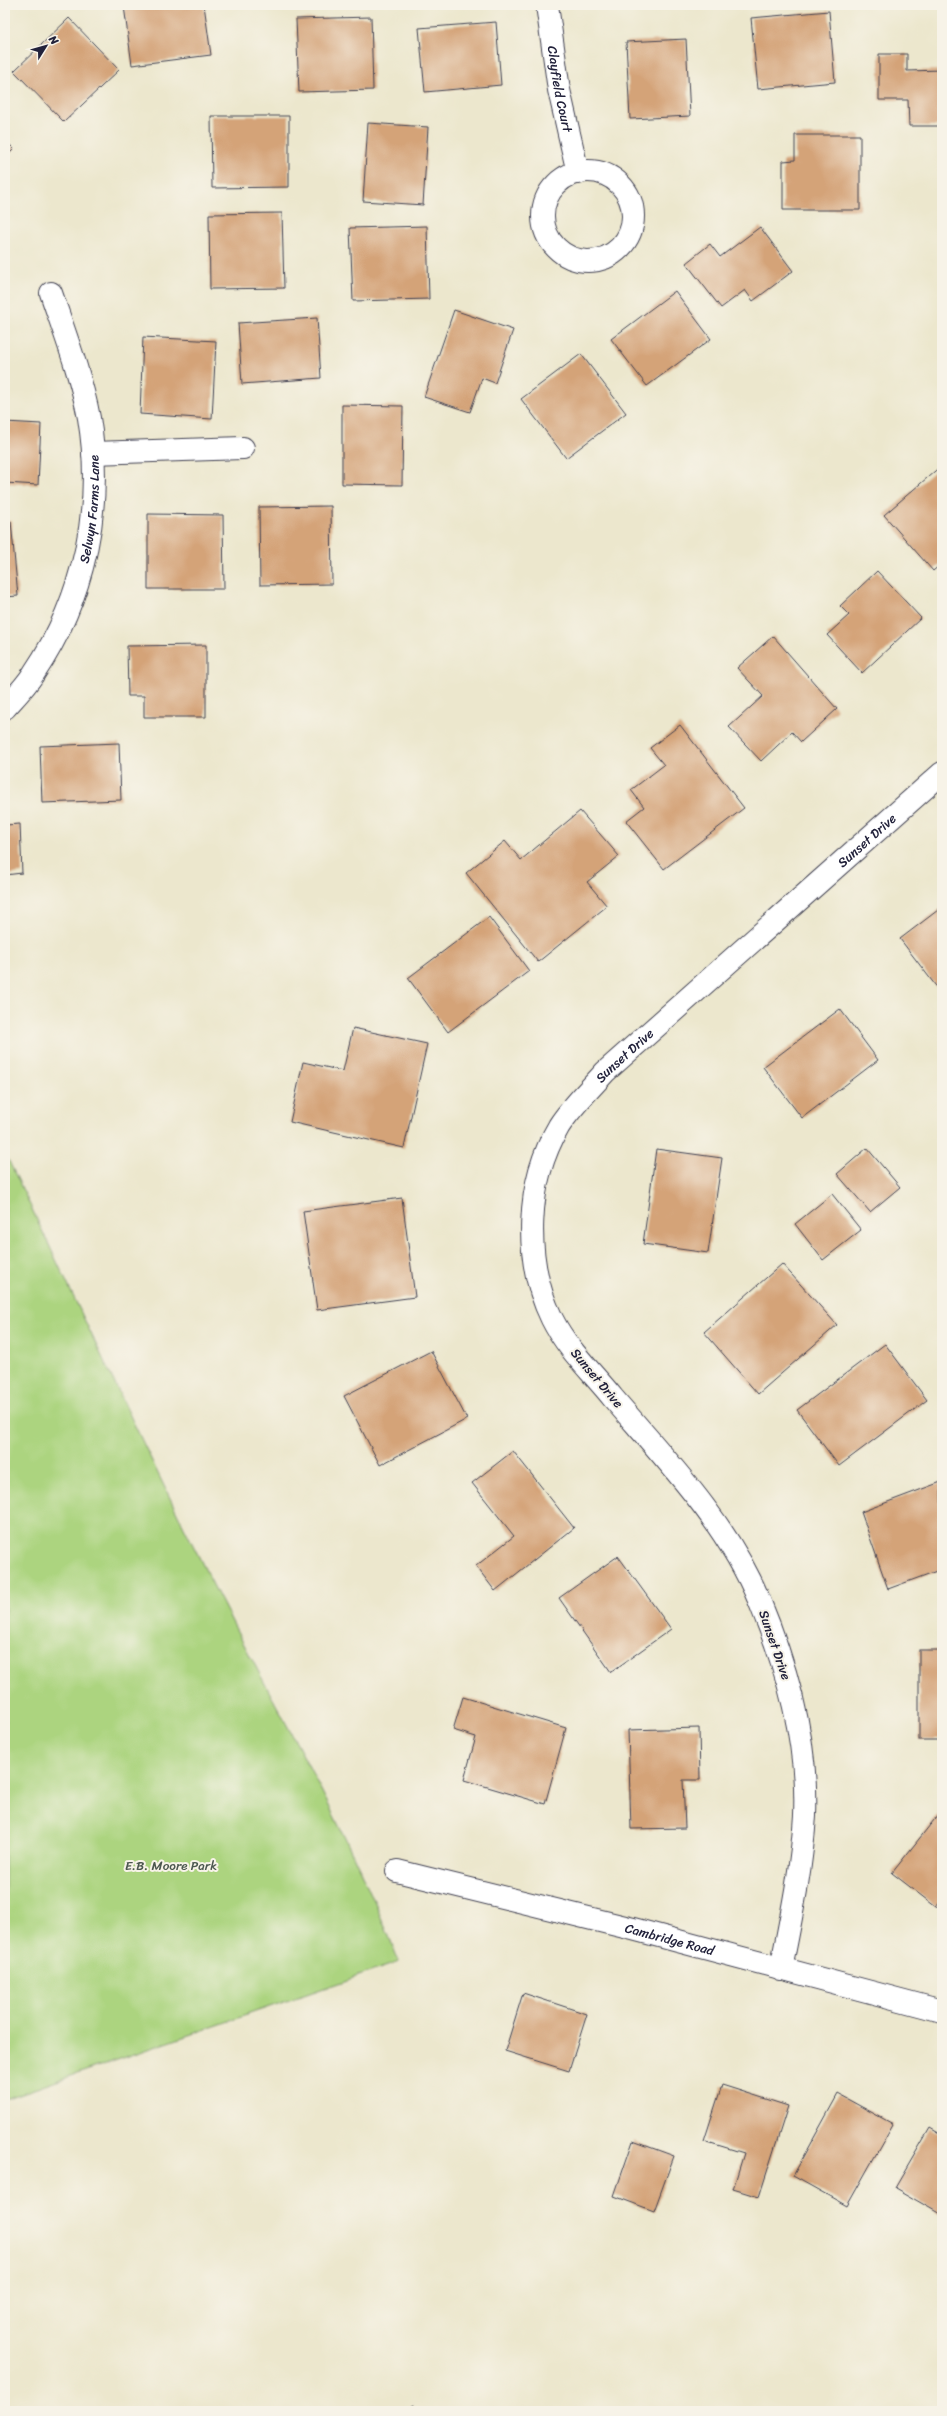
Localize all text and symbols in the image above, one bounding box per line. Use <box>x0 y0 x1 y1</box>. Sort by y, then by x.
north arrow <box>26 26 66 66</box>
text: N <box>43 31 64 49</box>
street label: Clayfield Court <box>541 44 580 135</box>
street label: Selwyn Farms Lane <box>72 454 105 566</box>
street label: Sunset Drive <box>831 807 902 873</box>
street label: Sunset Drive <box>589 1022 659 1088</box>
street label: Sunset Drive <box>565 1343 629 1414</box>
street label: Sunset Drive <box>752 1607 798 1683</box>
park label: E.B. Moore Park <box>125 1854 217 1877</box>
street label: Cambridge Road <box>623 1916 718 1962</box>

